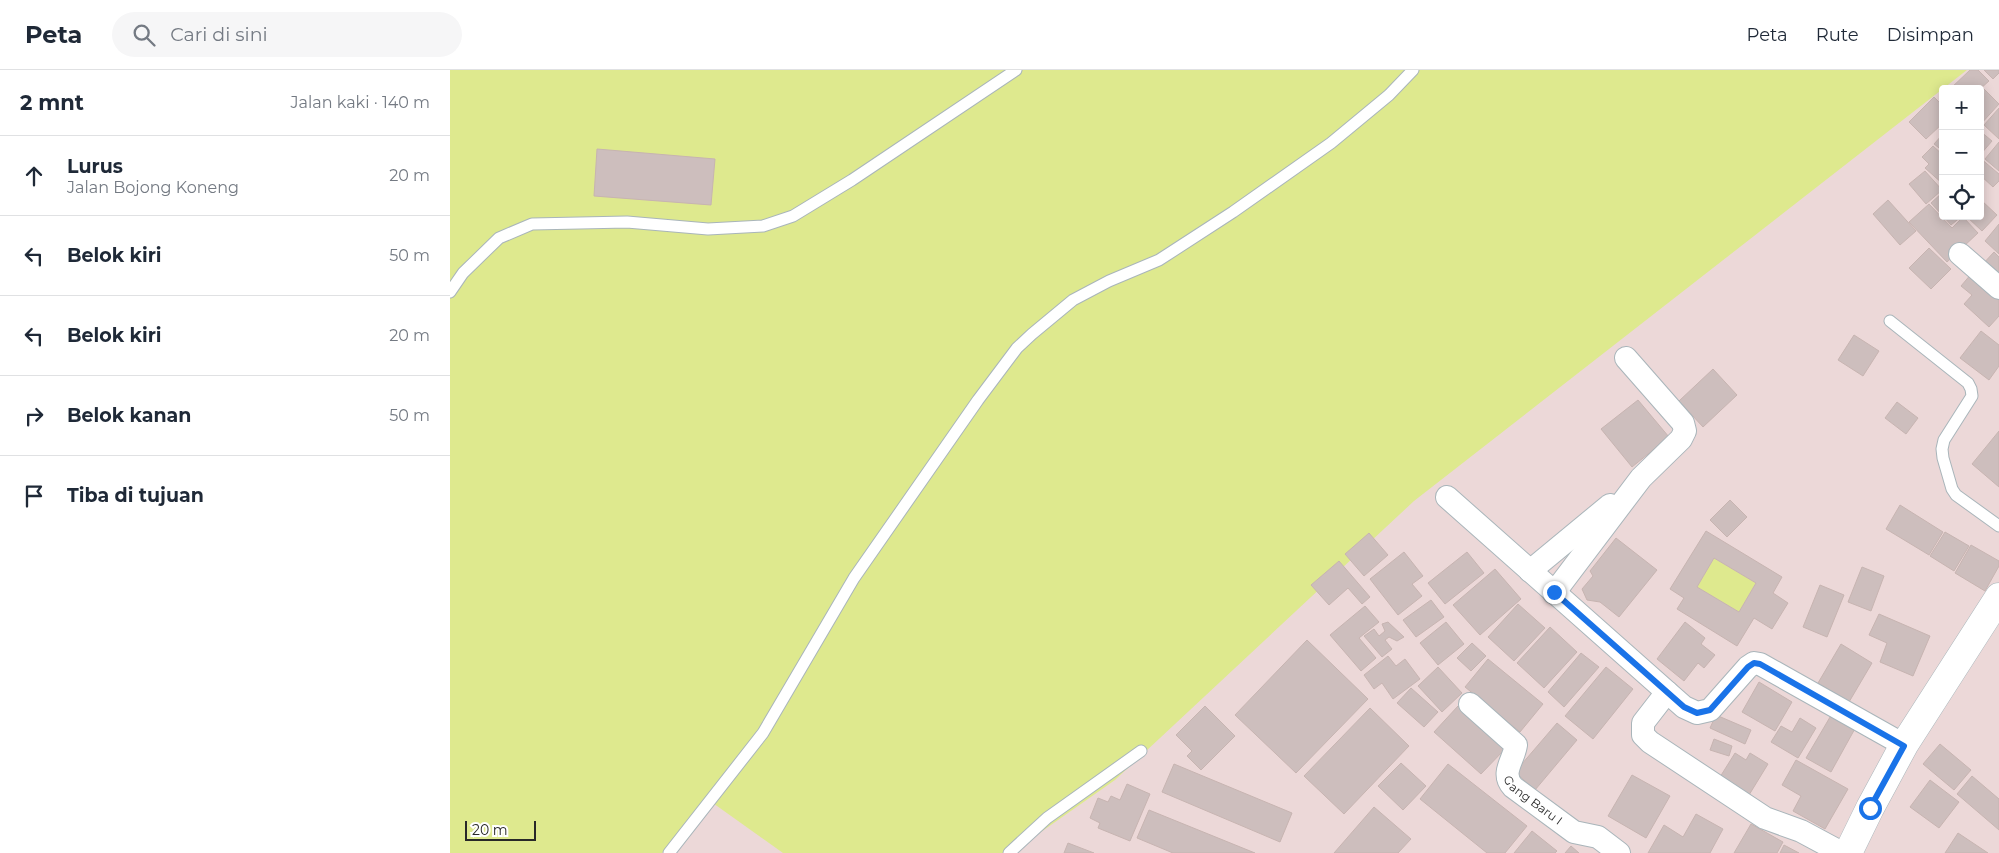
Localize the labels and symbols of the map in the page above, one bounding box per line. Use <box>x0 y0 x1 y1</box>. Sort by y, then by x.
route end <box>1543 581 1566 604</box>
street label: Gang Baru I <box>1501 773 1566 828</box>
route start <box>1859 797 1882 820</box>
scale bar <box>465 818 536 841</box>

